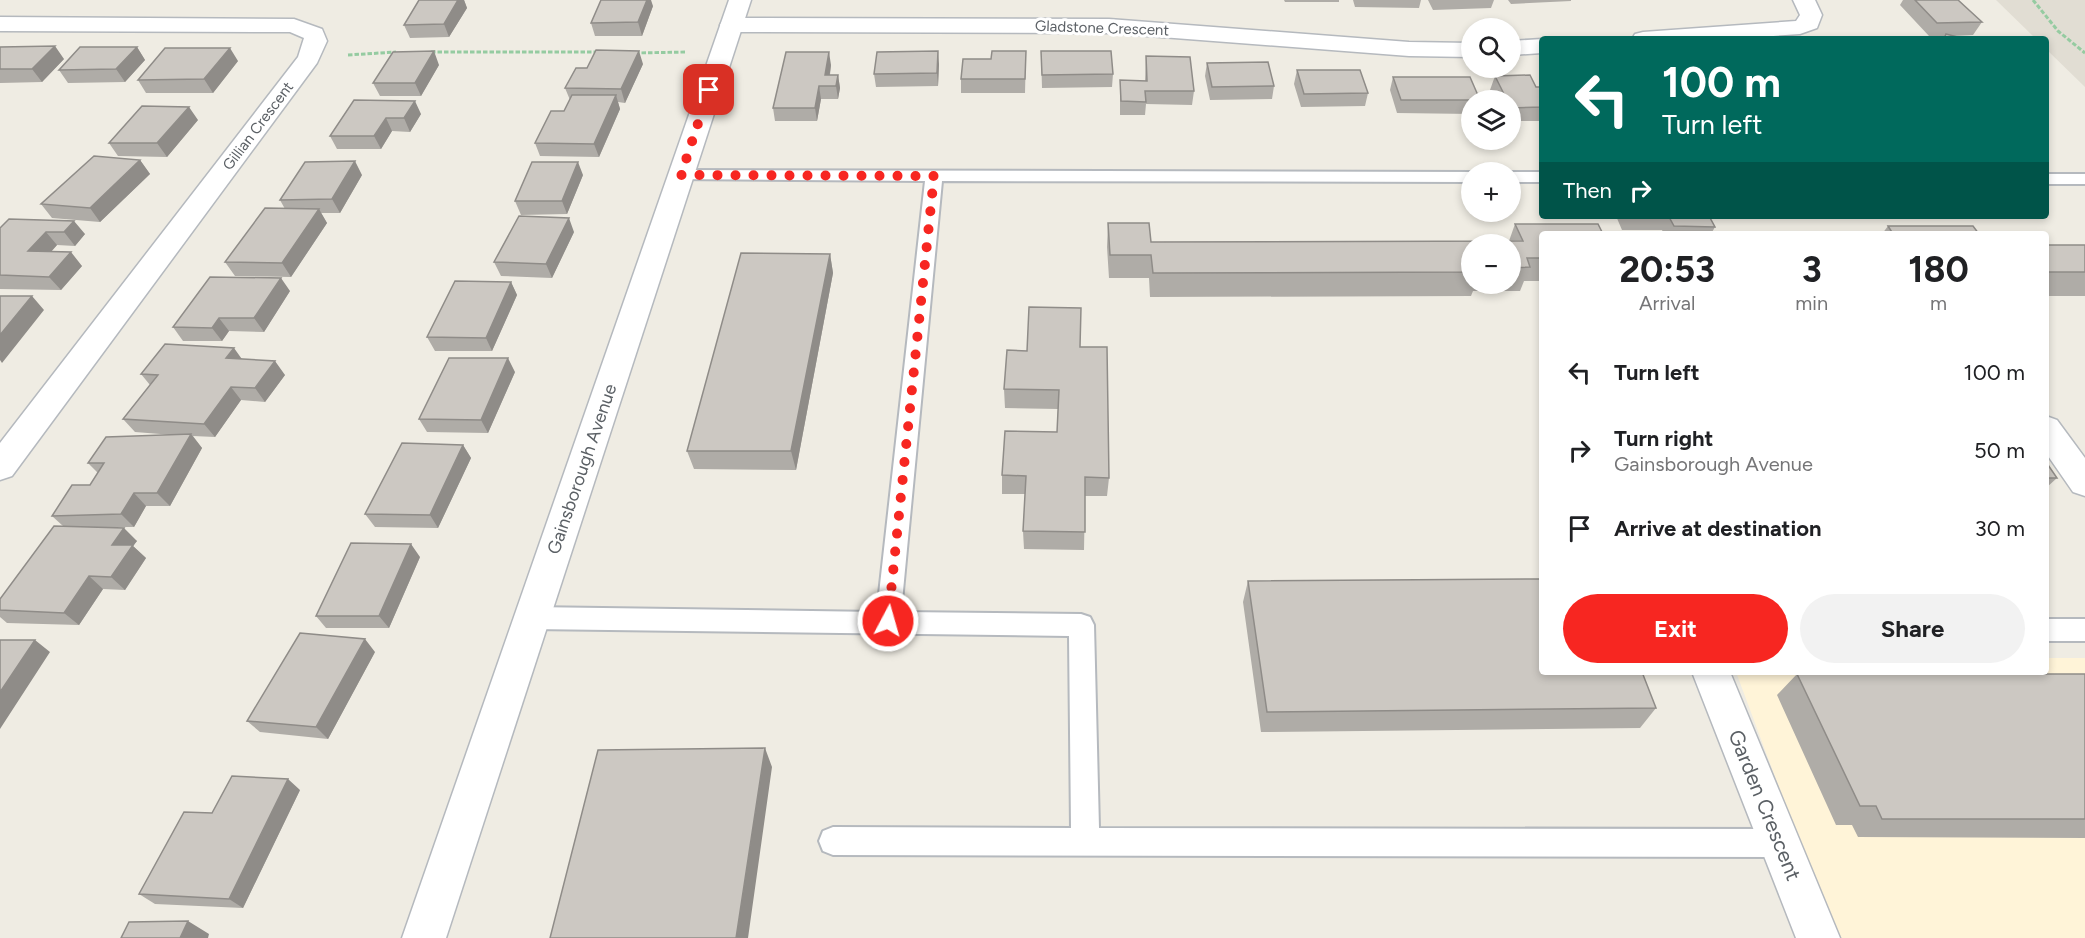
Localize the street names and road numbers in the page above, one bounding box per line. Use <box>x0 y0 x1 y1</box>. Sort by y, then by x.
street label: Gladstone Crescent <box>1035 17 1170 39</box>
street label: Gillian Crescent <box>219 78 297 174</box>
street label: Gainsborough Avenue <box>542 381 622 557</box>
street label: Garden Crescent <box>1723 726 1807 884</box>

